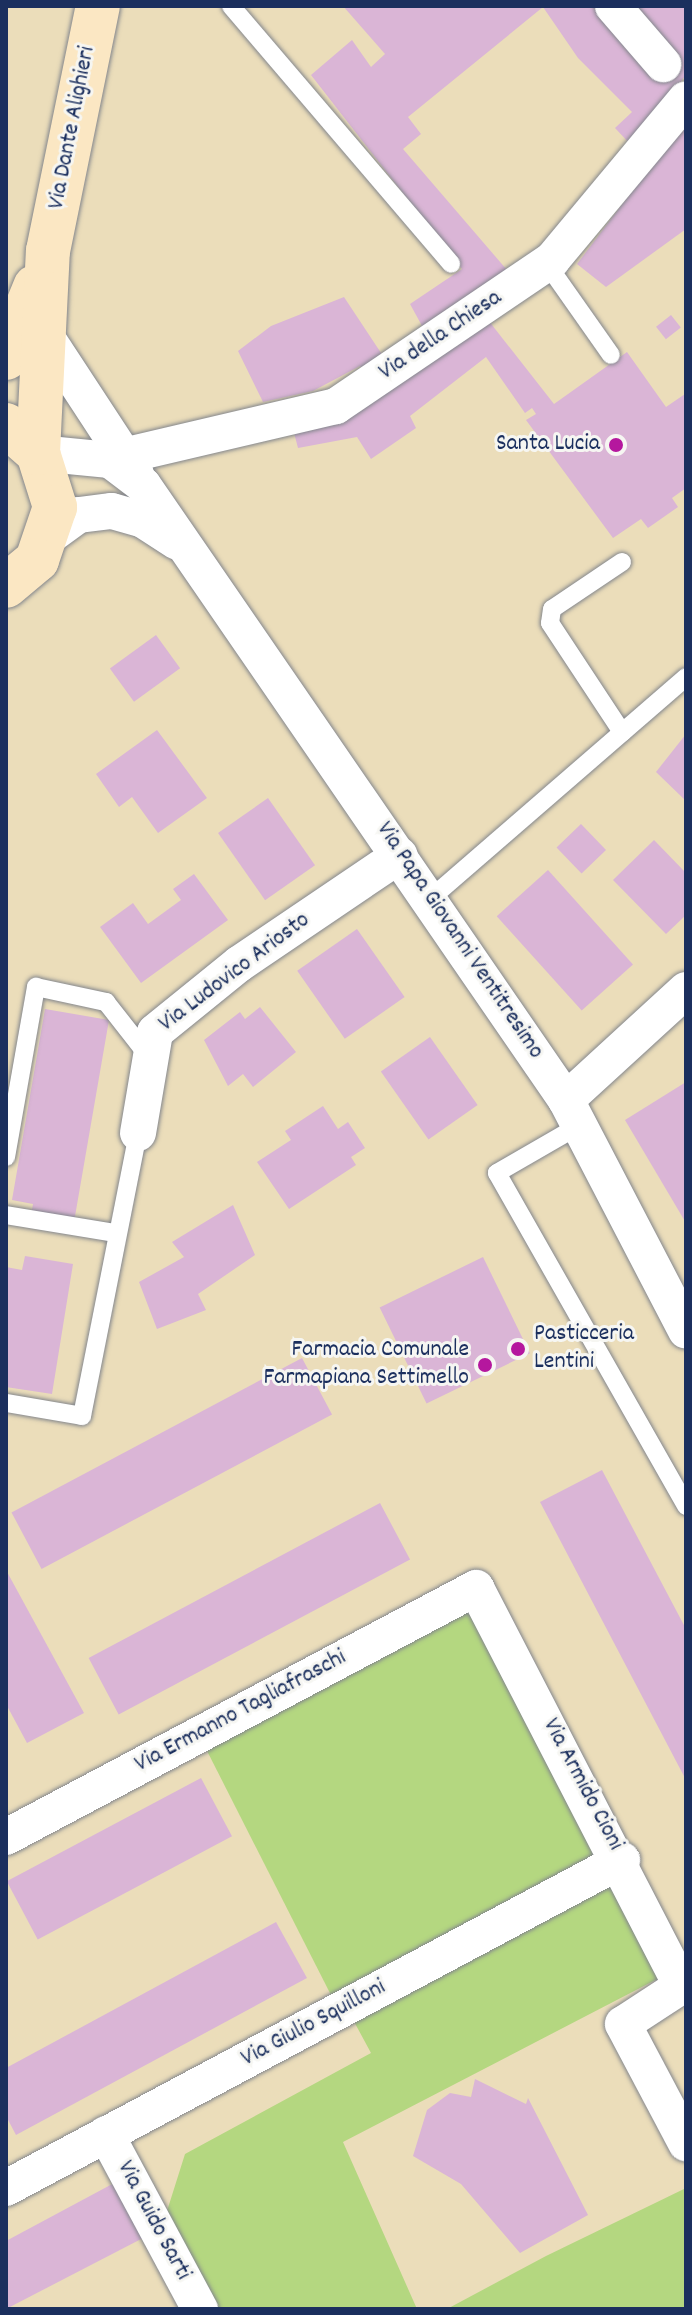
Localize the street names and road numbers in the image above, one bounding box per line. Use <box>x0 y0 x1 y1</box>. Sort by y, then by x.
street label: Via Dante Alighieri <box>43 44 103 212</box>
street label: Via della Chiesa <box>374 284 508 388</box>
street label: Via Papa Giovanni Ventitresimo <box>369 817 549 1065</box>
street label: Via Ludovico Ariosto <box>154 907 316 1039</box>
street label: Via Ermanno Tagliafraschi <box>130 1644 352 1780</box>
street label: Via Armido Cioni <box>535 1714 629 1856</box>
street label: Via Giulio Squilloni <box>237 1974 391 2074</box>
street label: Via Guido Sarti <box>110 2156 196 2286</box>

